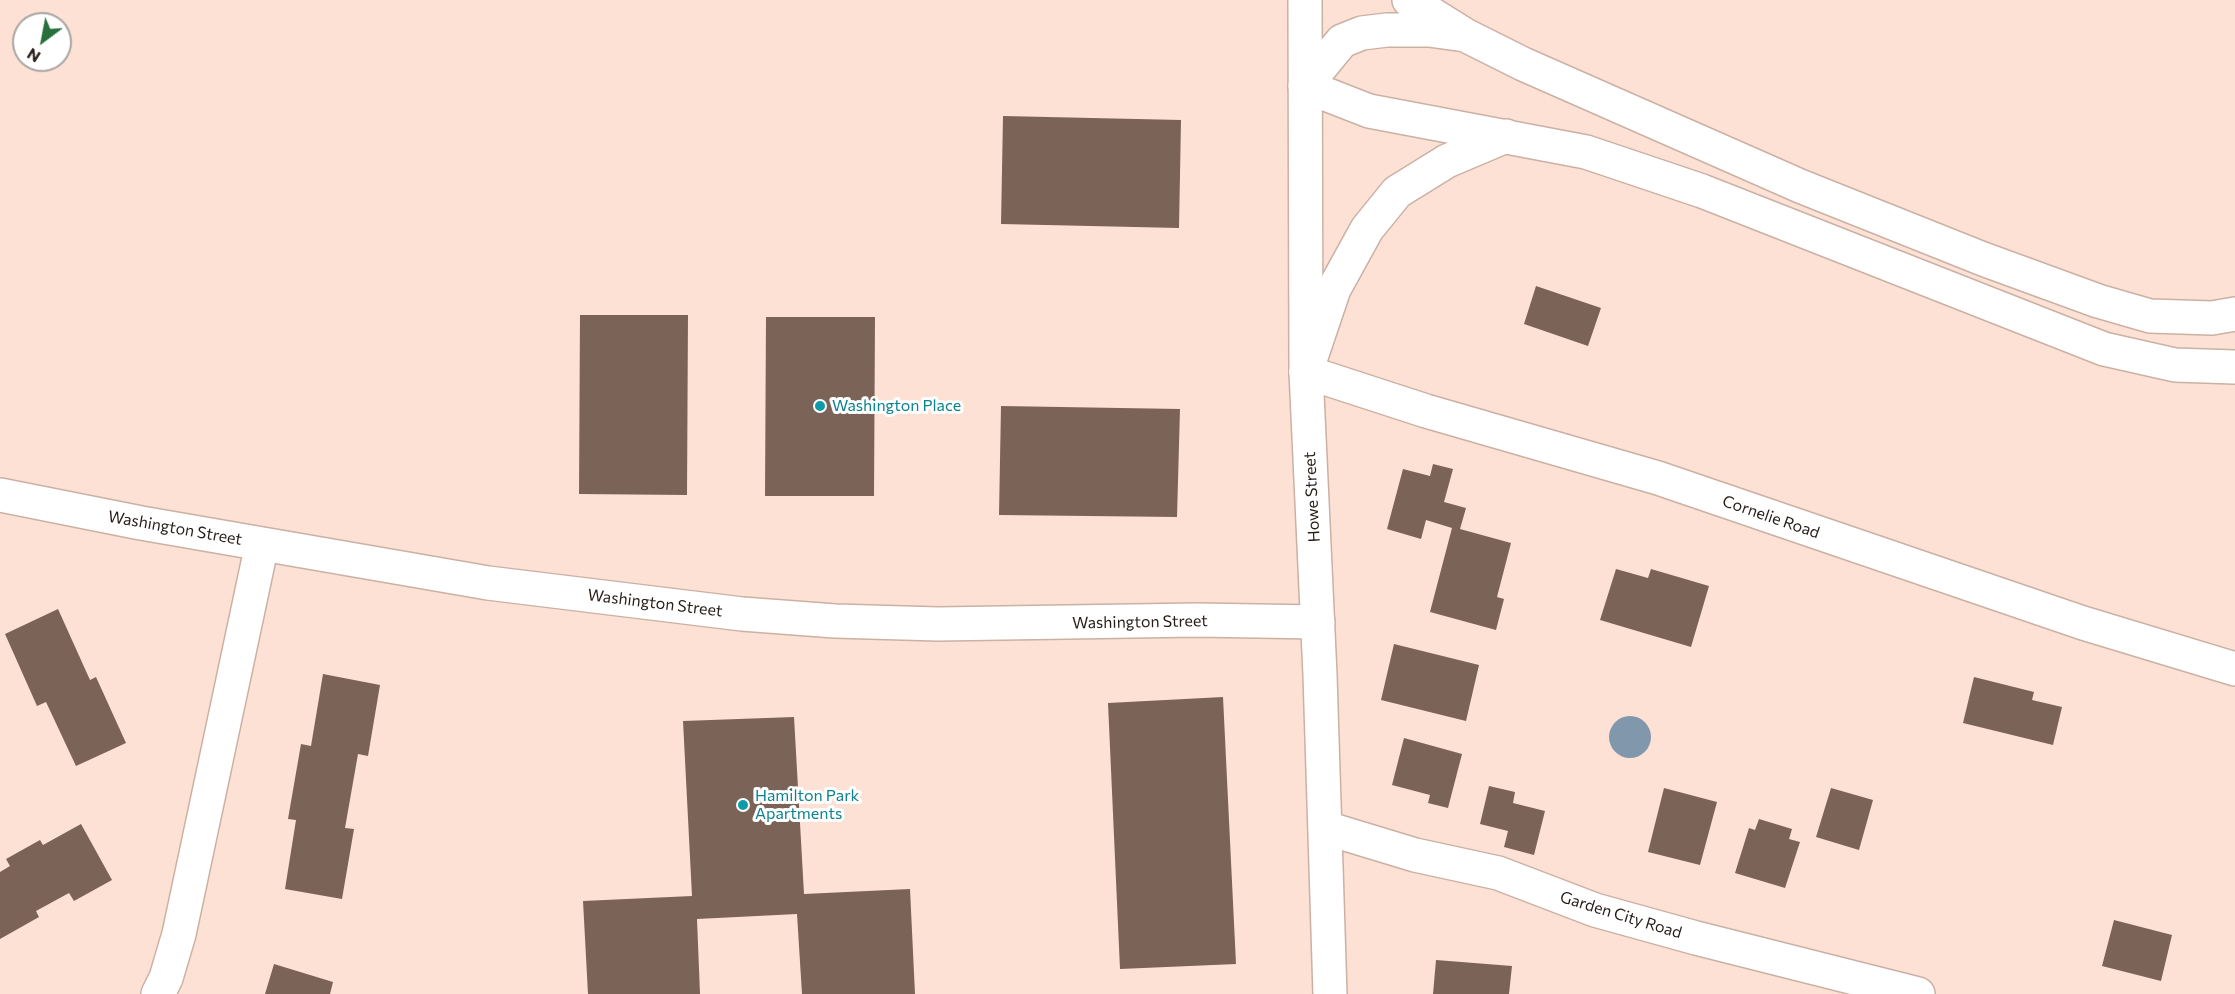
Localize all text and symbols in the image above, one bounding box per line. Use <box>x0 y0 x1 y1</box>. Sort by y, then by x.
north arrow <box>12 12 72 72</box>
text: N <box>23 45 43 67</box>
place label: Washington Place <box>832 396 961 416</box>
marker: Washington Place <box>813 399 827 413</box>
street label: Howe Street <box>1300 451 1324 543</box>
street label: Cornelie Road <box>1720 491 1822 543</box>
street label: Washington Street <box>107 507 243 549</box>
street label: Washington Street <box>586 585 724 621</box>
street label: Washington Street <box>1072 611 1208 633</box>
place label: Hamilton Park Apartments <box>755 786 859 824</box>
marker: Hamilton Park Apartments <box>736 798 750 812</box>
street label: Garden City Road <box>1558 887 1684 943</box>

